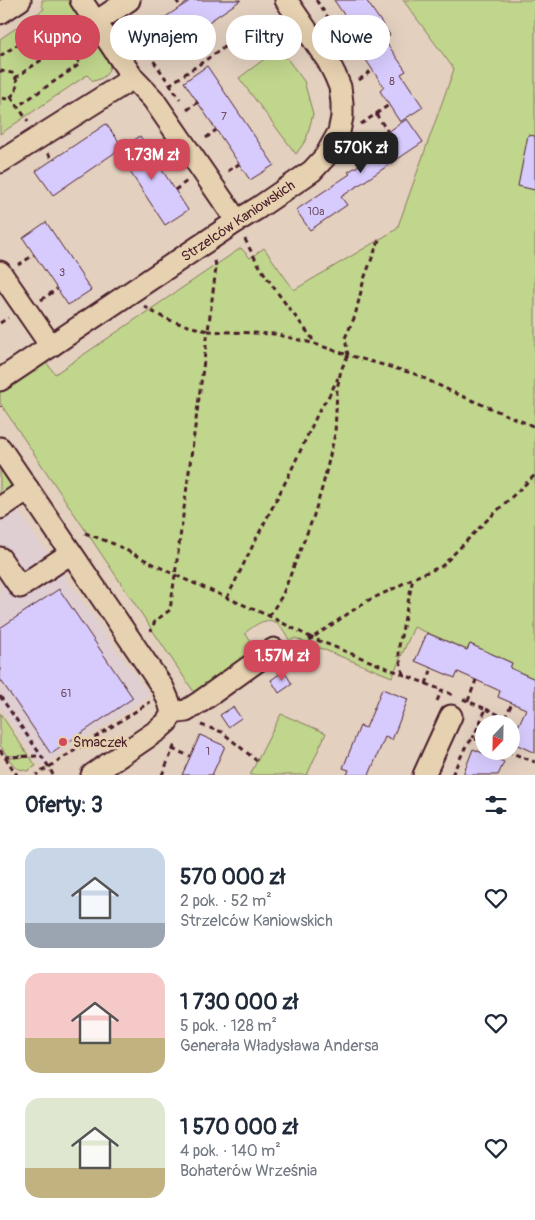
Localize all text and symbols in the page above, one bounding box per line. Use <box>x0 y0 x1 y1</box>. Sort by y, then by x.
chip: Kupno <box>15 15 100 60</box>
chip: Wynajem <box>110 15 216 60</box>
chip: Filtry <box>226 15 302 60</box>
chip: Nowe <box>312 15 390 60</box>
house number: 8 <box>389 75 395 88</box>
house number: 7 <box>221 110 227 123</box>
pin: 570K zł <box>315 132 407 174</box>
pin: 1.73M zł <box>100 138 204 181</box>
text: 570K zł <box>334 138 388 158</box>
text: 1.73M zł <box>125 145 179 165</box>
street label: Strzelców Kaniowskich <box>178 177 298 265</box>
house number: 10a <box>308 205 324 218</box>
house number: 3 <box>59 266 65 279</box>
pin: 1.57M zł <box>230 640 334 682</box>
text: 1.57M zł <box>255 646 309 666</box>
house number: 61 <box>61 687 71 700</box>
north arrow <box>475 715 520 760</box>
map controls <box>475 715 520 760</box>
place label: Smaczek <box>73 734 127 751</box>
marker: Smaczek <box>57 736 69 748</box>
house number: 1 <box>206 745 210 758</box>
icon: filters <box>482 791 510 819</box>
text: Oferty: 3 <box>25 792 103 819</box>
text: 570 000 zł <box>180 864 285 891</box>
icon: home <box>65 868 125 928</box>
icon: heart <box>482 884 510 912</box>
text: 2 pok. · 52 m² <box>180 891 272 911</box>
text: Strzelców Kaniowskich <box>180 911 333 931</box>
text: 1 730 000 zł <box>180 989 298 1016</box>
icon: home <box>65 993 125 1053</box>
icon: heart <box>482 1009 510 1037</box>
text: 5 pok. · 128 m² <box>180 1016 277 1036</box>
text: Generała Władysława Andersa <box>180 1036 379 1056</box>
text: 1 570 000 zł <box>180 1114 298 1141</box>
icon: home <box>65 1118 125 1178</box>
icon: heart <box>482 1134 510 1162</box>
text: 4 pok. · 140 m² <box>180 1141 281 1161</box>
text: Bohaterów Września <box>180 1161 317 1181</box>

